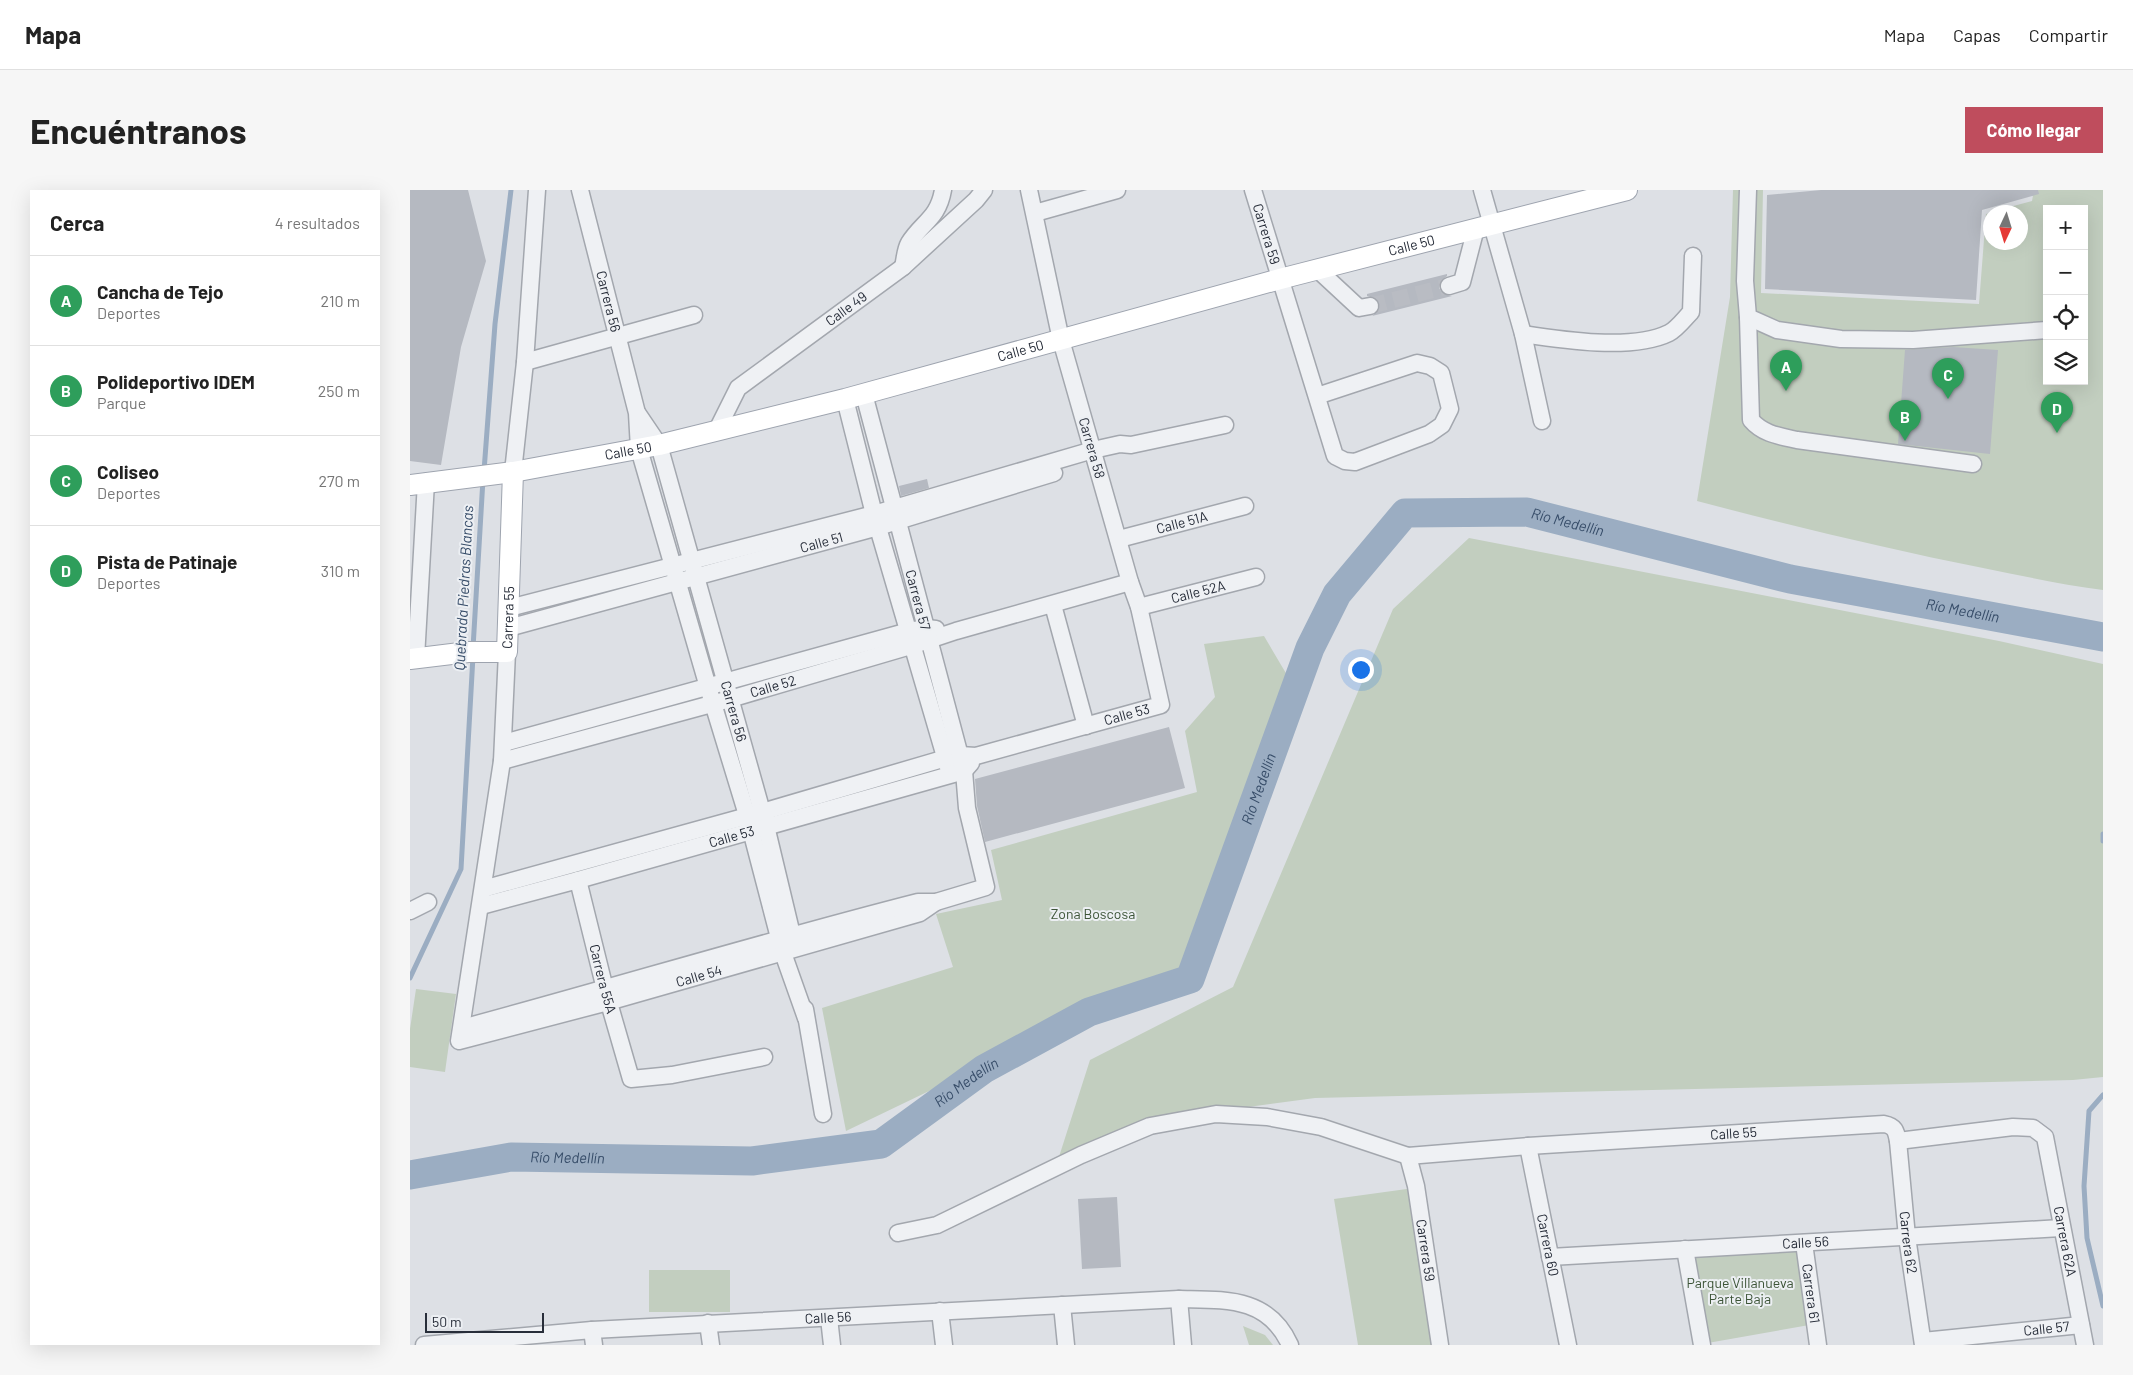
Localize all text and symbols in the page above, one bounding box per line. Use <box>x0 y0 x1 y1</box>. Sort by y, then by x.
text: Mapa <box>25 20 81 49</box>
text: Mapa <box>1884 24 1925 46</box>
text: Capas <box>1953 24 2001 46</box>
text: Compartir <box>2029 24 2108 46</box>
button: Cómo llegar <box>1965 107 2103 153</box>
text: Encuéntranos <box>30 109 247 151</box>
street label: Carrera 59 <box>1250 201 1284 266</box>
north arrow <box>1983 205 2028 250</box>
map controls <box>2043 205 2088 385</box>
button: + <box>2043 205 2088 250</box>
text: Cerca <box>50 210 104 235</box>
text: 4 resultados <box>275 213 360 232</box>
street label: Calle 50 <box>1386 231 1437 259</box>
button: − <box>2043 250 2088 295</box>
street label: Carrera 56 <box>593 269 625 334</box>
text: Cancha de Tejo <box>97 280 224 303</box>
street label: Calle 49 <box>822 287 870 329</box>
text: A <box>61 291 71 310</box>
text: 210 m <box>321 291 360 310</box>
button: locate <box>2043 295 2088 340</box>
text: Deportes <box>97 303 161 322</box>
street label: Calle 50 <box>995 336 1046 365</box>
button: layers <box>2043 340 2088 385</box>
pin: A <box>1770 350 1802 391</box>
pin: C <box>1932 358 1964 399</box>
text: Polideportivo IDEM <box>97 370 255 393</box>
text: B <box>61 381 71 400</box>
text: 250 m <box>318 381 360 400</box>
pin: D <box>2041 392 2073 433</box>
text: Parque <box>97 393 146 412</box>
pin: B <box>1889 400 1921 441</box>
street label: Carrera 58 <box>1076 415 1109 480</box>
street label: Calle 50 <box>603 438 653 463</box>
text: Coliseo <box>97 460 159 483</box>
text: C <box>61 471 71 490</box>
text: 270 m <box>318 471 360 490</box>
text: Deportes <box>97 483 161 502</box>
water label: Río Medellín <box>1530 503 1606 539</box>
water label: Quebrada Piedras Blancas <box>450 505 476 671</box>
street label: Calle 51A <box>1154 507 1210 537</box>
street label: Calle 51 <box>798 528 845 556</box>
text: Pista de Patinaje <box>97 550 237 573</box>
text: D <box>61 561 71 580</box>
text: 310 m <box>321 561 360 580</box>
street label: Carrera 57 <box>902 568 935 632</box>
text: Deportes <box>97 573 161 592</box>
street label: Calle 52A <box>1169 576 1227 606</box>
street label: Carrera 55 <box>498 586 517 649</box>
water label: Río Medellín <box>1925 594 2001 626</box>
your location <box>1348 657 1374 683</box>
street label: Calle 52 <box>748 671 798 701</box>
street label: Carrera 56 <box>718 679 751 744</box>
street label: Calle 53 <box>1102 700 1151 728</box>
water label: Río Medellín <box>1237 750 1279 827</box>
street label: Calle 53 <box>707 822 756 851</box>
park label: Zona Boscosa <box>1051 905 1135 922</box>
street label: Carrera 55A <box>586 942 621 1016</box>
street label: Calle 54 <box>674 961 724 990</box>
water label: Río Medellín <box>930 1053 1001 1110</box>
street label: Calle 55 <box>1710 1123 1757 1143</box>
water label: Río Medellín <box>530 1147 605 1167</box>
street label: Carrera 62A <box>2050 1205 2081 1279</box>
street label: Carrera 62 <box>1897 1210 1921 1275</box>
street label: Carrera 60 <box>1534 1212 1563 1278</box>
street label: Carrera 59 <box>1413 1218 1439 1282</box>
street label: Calle 56 <box>1782 1232 1829 1252</box>
street label: Carrera 61 <box>1799 1263 1824 1324</box>
park label: Parque Villanueva Parte Baja <box>1686 1274 1794 1307</box>
street label: Calle 56 <box>804 1307 852 1327</box>
scale bar <box>425 1310 544 1333</box>
text: 50 m <box>432 1313 461 1330</box>
street label: Calle 57 <box>2023 1317 2071 1339</box>

